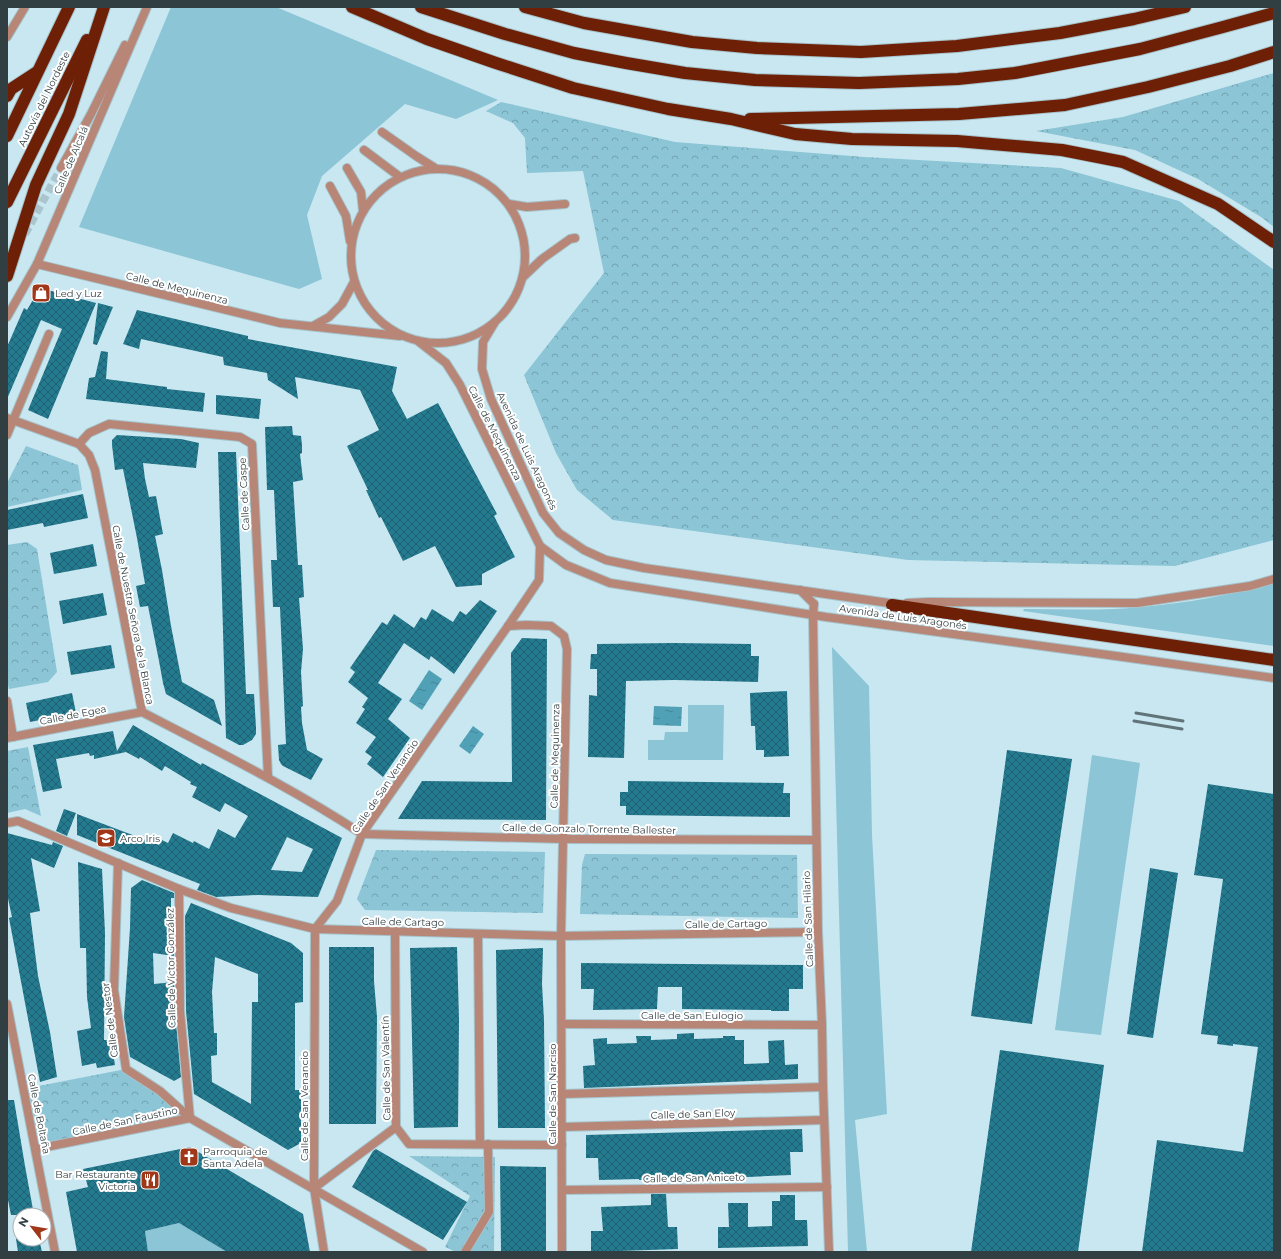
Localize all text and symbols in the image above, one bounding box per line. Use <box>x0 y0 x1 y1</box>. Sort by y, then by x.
street label: Autovía del Nordeste <box>15 49 73 149</box>
street label: Calle de Alcalá <box>51 124 91 196</box>
street label: Calle de Mequinenza <box>125 269 229 307</box>
shop icon: Led y Luz <box>30 282 52 304</box>
place label: Led y Luz <box>55 287 102 300</box>
street label: Calle de Mequinenza <box>465 383 525 483</box>
street label: Avenida de Luis Aragonés <box>494 390 560 512</box>
street label: Calle de Caspe <box>236 457 252 531</box>
street label: Calle de Nuestra Señora de la Blanca <box>109 524 157 706</box>
street label: Avenida de Luis Aragonés <box>838 602 968 632</box>
street label: Calle de Egea <box>39 702 107 728</box>
street label: Calle de Mequinenza <box>548 704 562 808</box>
street label: Calle de San Venancio <box>349 737 421 835</box>
street label: Calle de Gonzalo Torrente Ballester <box>502 821 676 837</box>
school or university icon: Arco Iris <box>95 827 117 849</box>
place label: Arco Iris <box>120 832 160 845</box>
street label: Calle de San Hilario <box>800 871 816 967</box>
street label: Calle de Víctor González <box>163 908 179 1028</box>
street label: Calle de Cartago <box>362 915 444 929</box>
street label: Calle de Cartago <box>685 917 767 931</box>
street label: Calle de Nestor <box>99 982 121 1058</box>
street label: Calle de San Eulogio <box>641 1009 743 1022</box>
street label: Calle de San Valentín <box>379 1015 393 1121</box>
street label: Calle de San Narciso <box>546 1043 559 1145</box>
street label: Calle de San Venancio <box>298 1051 311 1161</box>
street label: Calle de Boltaña <box>25 1073 53 1155</box>
street label: Calle de San Faustino <box>71 1103 179 1139</box>
street label: Calle de San Eloy <box>650 1106 736 1122</box>
place label: Parroquia de Santa Adela <box>203 1145 268 1170</box>
church icon: Parroquia de Santa Adela <box>178 1146 200 1168</box>
place label: Bar Restaurante Victoria <box>55 1168 136 1193</box>
restaurant icon: Bar Restaurante Victoria <box>139 1169 161 1191</box>
street label: Calle de San Aniceto <box>643 1171 745 1185</box>
north arrow <box>12 1207 52 1247</box>
text: N <box>15 1214 32 1229</box>

